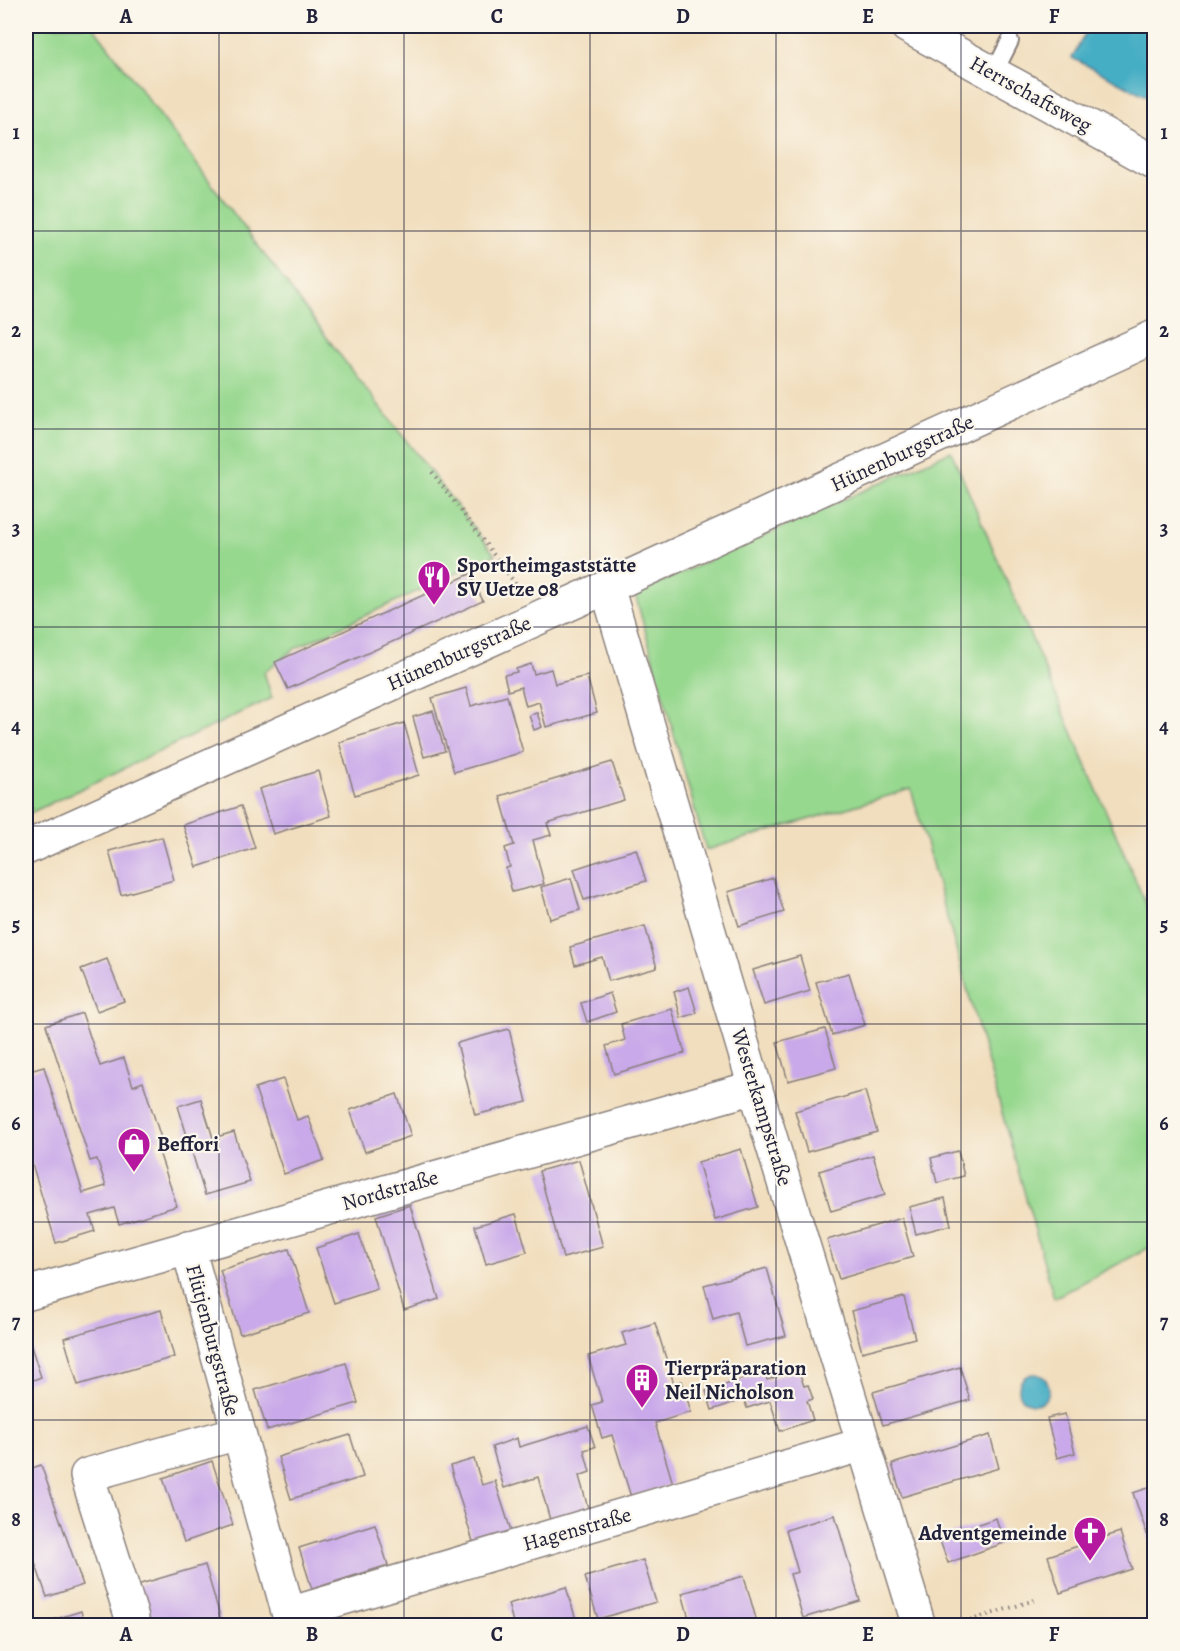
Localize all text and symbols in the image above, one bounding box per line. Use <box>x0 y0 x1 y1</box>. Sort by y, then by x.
text: A <box>119 3 133 30</box>
text: B <box>306 3 318 30</box>
text: C <box>491 3 503 30</box>
text: D <box>676 3 690 30</box>
text: E <box>862 3 874 30</box>
text: F <box>1049 3 1060 30</box>
street label: Herrschaftsweg <box>965 49 1097 139</box>
text: 1 <box>12 119 20 146</box>
text: 1 <box>1160 119 1168 146</box>
text: 2 <box>11 317 21 344</box>
text: 2 <box>1159 317 1169 344</box>
street label: Hünenburgstraße <box>826 408 978 498</box>
text: 3 <box>12 515 20 542</box>
text: 3 <box>1160 515 1168 542</box>
place label: Sportheimgaststätte SV Uetze 08 <box>457 551 637 603</box>
restaurant icon: Sportheimgaststätte SV Uetze 08 <box>416 559 452 606</box>
street label: Hünenburgstraße <box>382 609 536 697</box>
text: 4 <box>11 713 21 740</box>
text: 4 <box>1159 713 1169 740</box>
text: 5 <box>12 911 20 938</box>
text: 5 <box>1160 911 1168 938</box>
street label: Westerkampstraße <box>724 1024 799 1189</box>
text: 6 <box>11 1110 21 1137</box>
text: 6 <box>1159 1110 1169 1137</box>
shop icon: Beffori <box>116 1126 152 1173</box>
place label: Beffori <box>157 1130 219 1158</box>
street label: Nordstraße <box>339 1163 441 1217</box>
street label: Flütjenburgstraße <box>179 1261 247 1419</box>
text: 7 <box>12 1308 21 1335</box>
text: 7 <box>1160 1308 1169 1335</box>
place label: Tierpräparation Neil Nicholson <box>665 1354 807 1406</box>
building icon: Tierpräparation Neil Nicholson <box>624 1362 660 1409</box>
street label: Hagenstraße <box>520 1500 634 1558</box>
text: 8 <box>11 1506 21 1533</box>
text: 8 <box>1159 1506 1169 1533</box>
church icon: Adventgemeinde <box>1072 1515 1108 1562</box>
place label: Adventgemeinde <box>917 1519 1067 1547</box>
text: A <box>119 1621 133 1648</box>
text: B <box>306 1621 318 1648</box>
text: C <box>491 1621 503 1648</box>
text: D <box>676 1621 690 1648</box>
text: E <box>862 1621 874 1648</box>
text: F <box>1049 1621 1060 1648</box>

